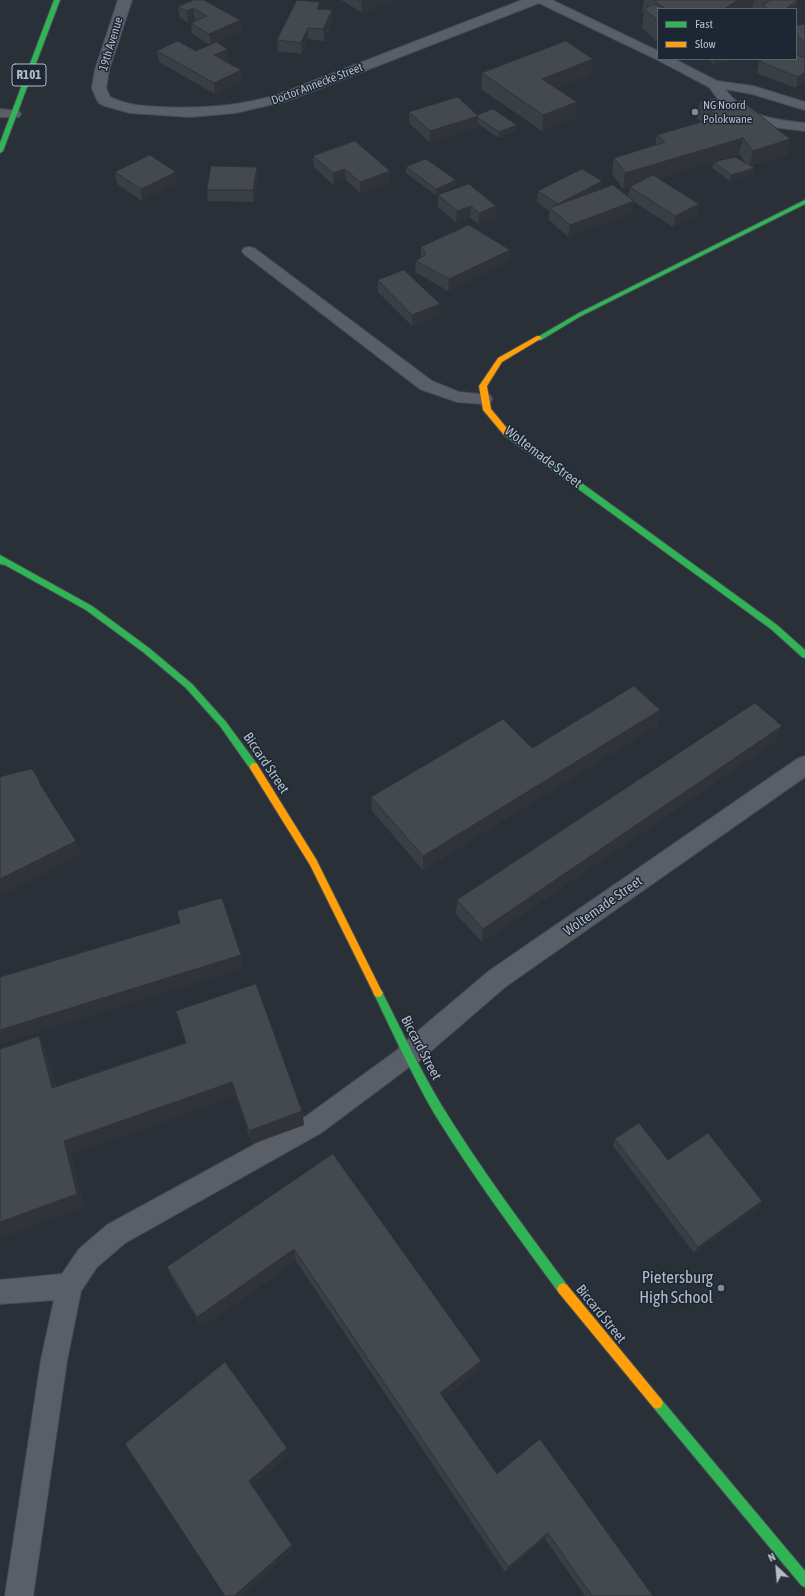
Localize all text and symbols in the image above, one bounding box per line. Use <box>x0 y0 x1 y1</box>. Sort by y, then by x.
legend <box>657 8 797 60</box>
street label: 19th Avenue <box>96 15 126 73</box>
text: Fast <box>695 17 713 31</box>
text: Slow <box>695 37 716 51</box>
street label: Doctor Annecke Street <box>269 60 365 108</box>
road number: R101 <box>12 64 46 86</box>
place label: NG Noord Polokwane <box>703 98 752 126</box>
marker: NG Noord Polokwane <box>690 107 700 117</box>
street label: Woltemade Street <box>501 422 585 492</box>
street label: Biccard Street <box>239 729 293 797</box>
street label: Woltemade Street <box>560 873 646 939</box>
street label: Biccard Street <box>397 1013 445 1083</box>
place label: Pietersburg High School <box>639 1268 713 1308</box>
street label: Biccard Street <box>572 1281 630 1347</box>
marker: Pietersburg High School <box>716 1283 726 1293</box>
north arrow <box>757 1548 797 1588</box>
text: N <box>766 1550 777 1564</box>

